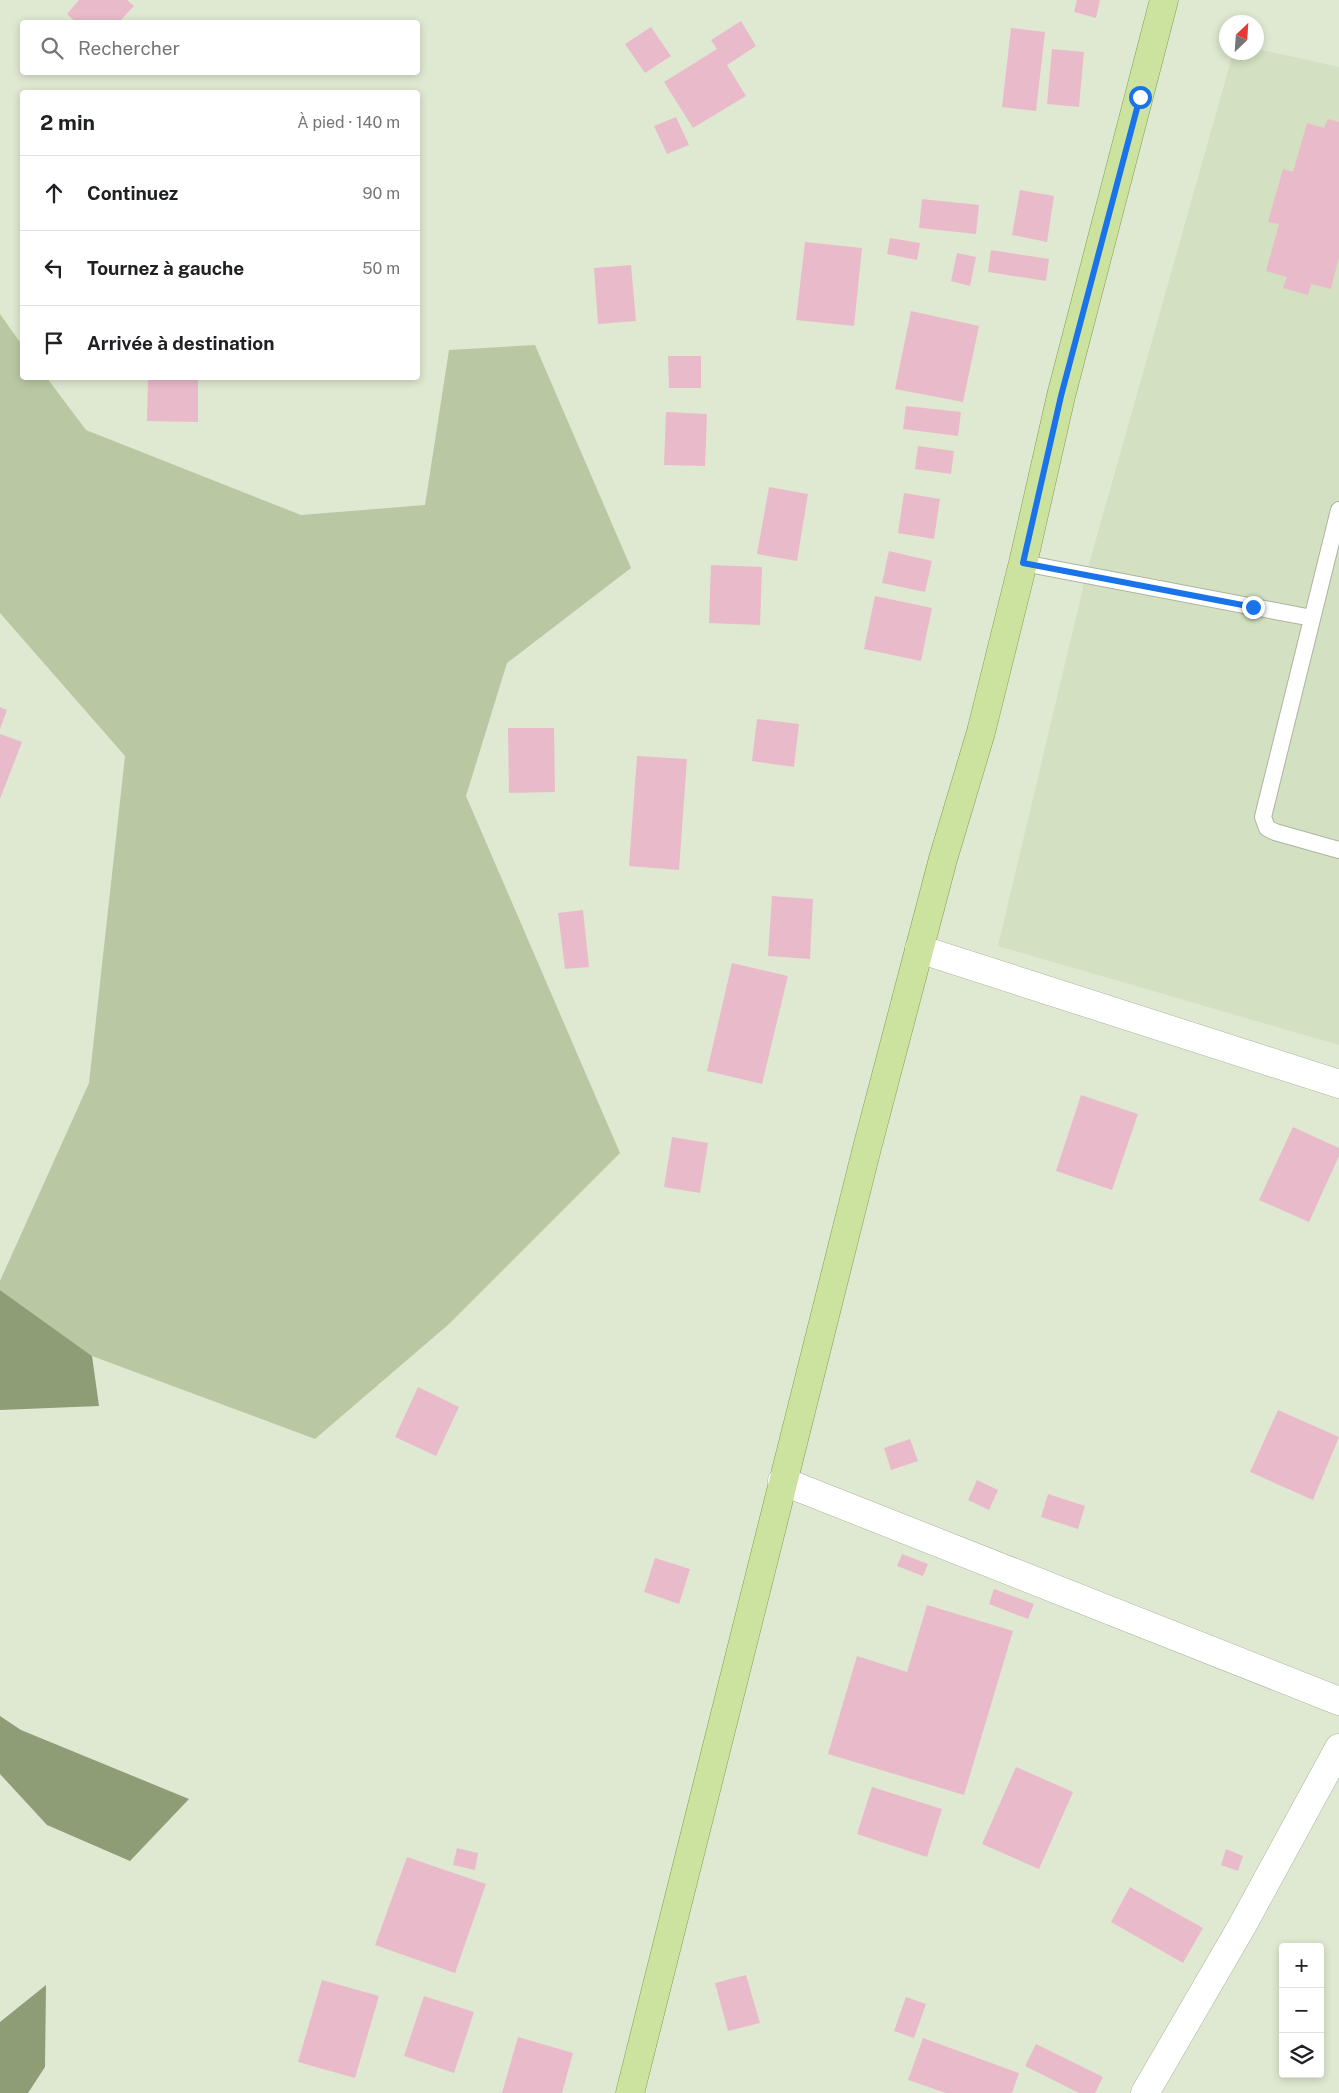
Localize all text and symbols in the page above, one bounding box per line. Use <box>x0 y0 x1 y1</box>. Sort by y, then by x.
north arrow <box>1219 15 1264 60</box>
search box <box>20 20 420 75</box>
icon: search <box>38 34 66 62</box>
text: Rechercher <box>78 37 180 59</box>
route start <box>1129 86 1152 109</box>
text: 2 min <box>40 110 95 135</box>
text: À pied · 140 m <box>297 113 400 132</box>
icon: ahead <box>40 179 68 207</box>
text: Continuez <box>87 182 178 204</box>
text: 90 m <box>363 184 400 203</box>
icon: left <box>40 254 68 282</box>
text: Tournez à gauche <box>87 257 244 279</box>
text: 50 m <box>362 259 400 278</box>
icon: arrive <box>40 329 68 357</box>
text: Arrivée à destination <box>87 332 275 354</box>
route end <box>1242 596 1265 619</box>
map controls <box>1279 1943 1324 2078</box>
button: + <box>1279 1943 1324 1988</box>
button: − <box>1279 1988 1324 2033</box>
button: layers <box>1279 2033 1324 2078</box>

